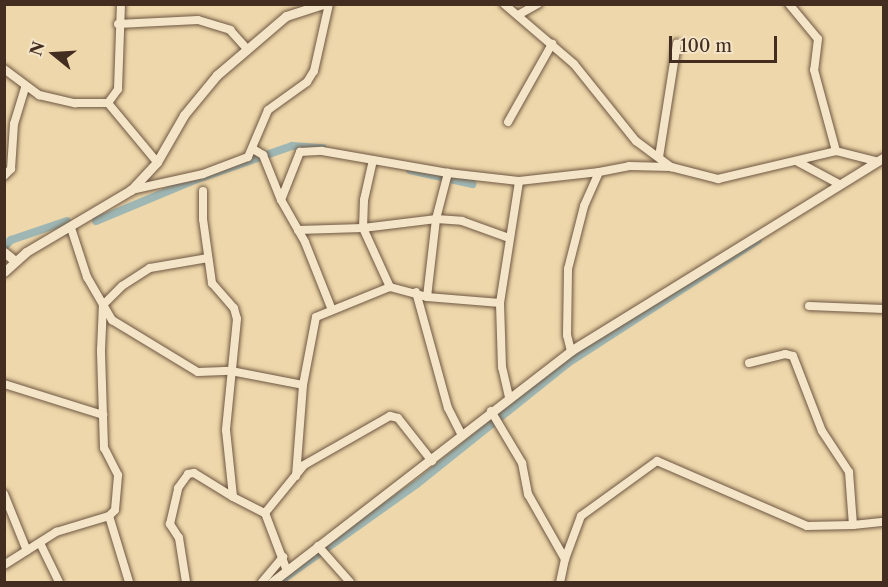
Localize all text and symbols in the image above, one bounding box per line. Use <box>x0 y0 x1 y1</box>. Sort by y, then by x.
north arrow <box>24 24 84 84</box>
scale bar <box>672 24 780 62</box>
text: 100 m <box>680 35 732 57</box>
text: N <box>25 39 49 58</box>

